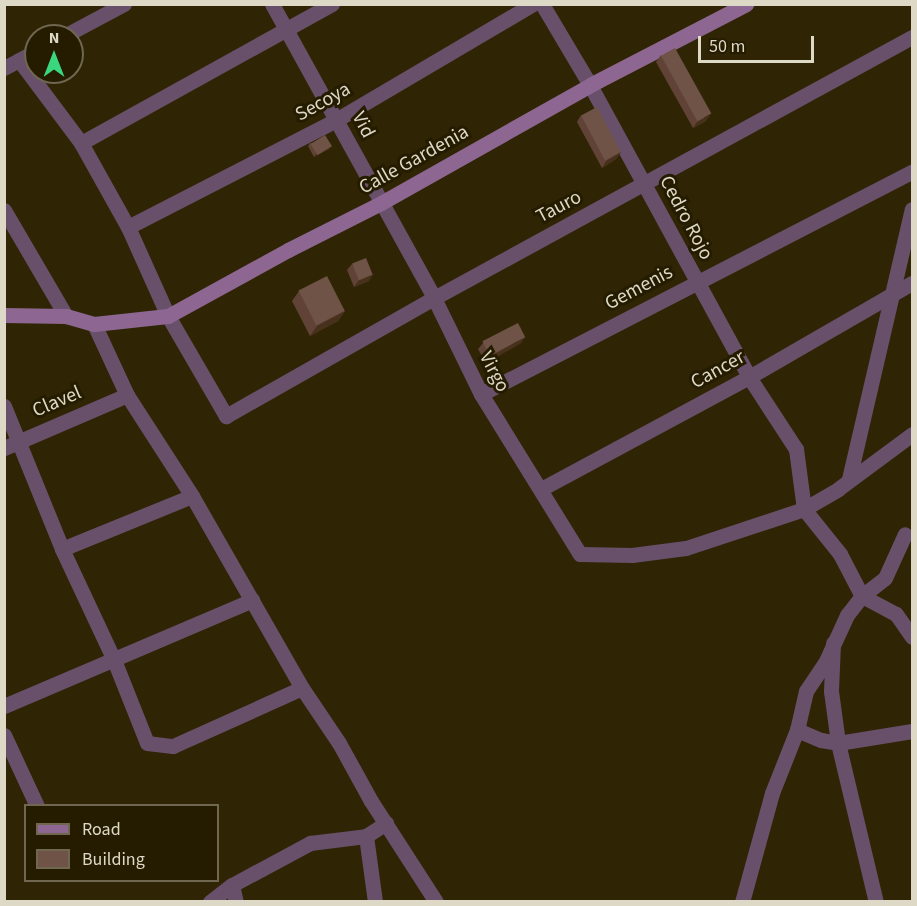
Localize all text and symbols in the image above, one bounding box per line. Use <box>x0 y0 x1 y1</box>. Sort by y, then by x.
north arrow <box>24 24 84 84</box>
scale bar <box>701 24 816 62</box>
text: N <box>49 27 59 49</box>
text: 50 m <box>709 34 745 59</box>
street label: Secoya <box>291 77 355 127</box>
street label: Vid <box>346 108 380 142</box>
street label: Calle Gardenia <box>355 120 473 200</box>
street label: Cedro Rojo <box>654 172 718 264</box>
street label: Tauro <box>532 185 586 229</box>
street label: Gemenis <box>601 260 677 316</box>
street label: Cancer <box>687 345 749 395</box>
street label: Virgo <box>473 348 515 396</box>
street label: Clavel <box>29 381 85 423</box>
legend <box>24 804 219 882</box>
text: Road <box>82 817 121 842</box>
text: Building <box>82 847 145 872</box>

